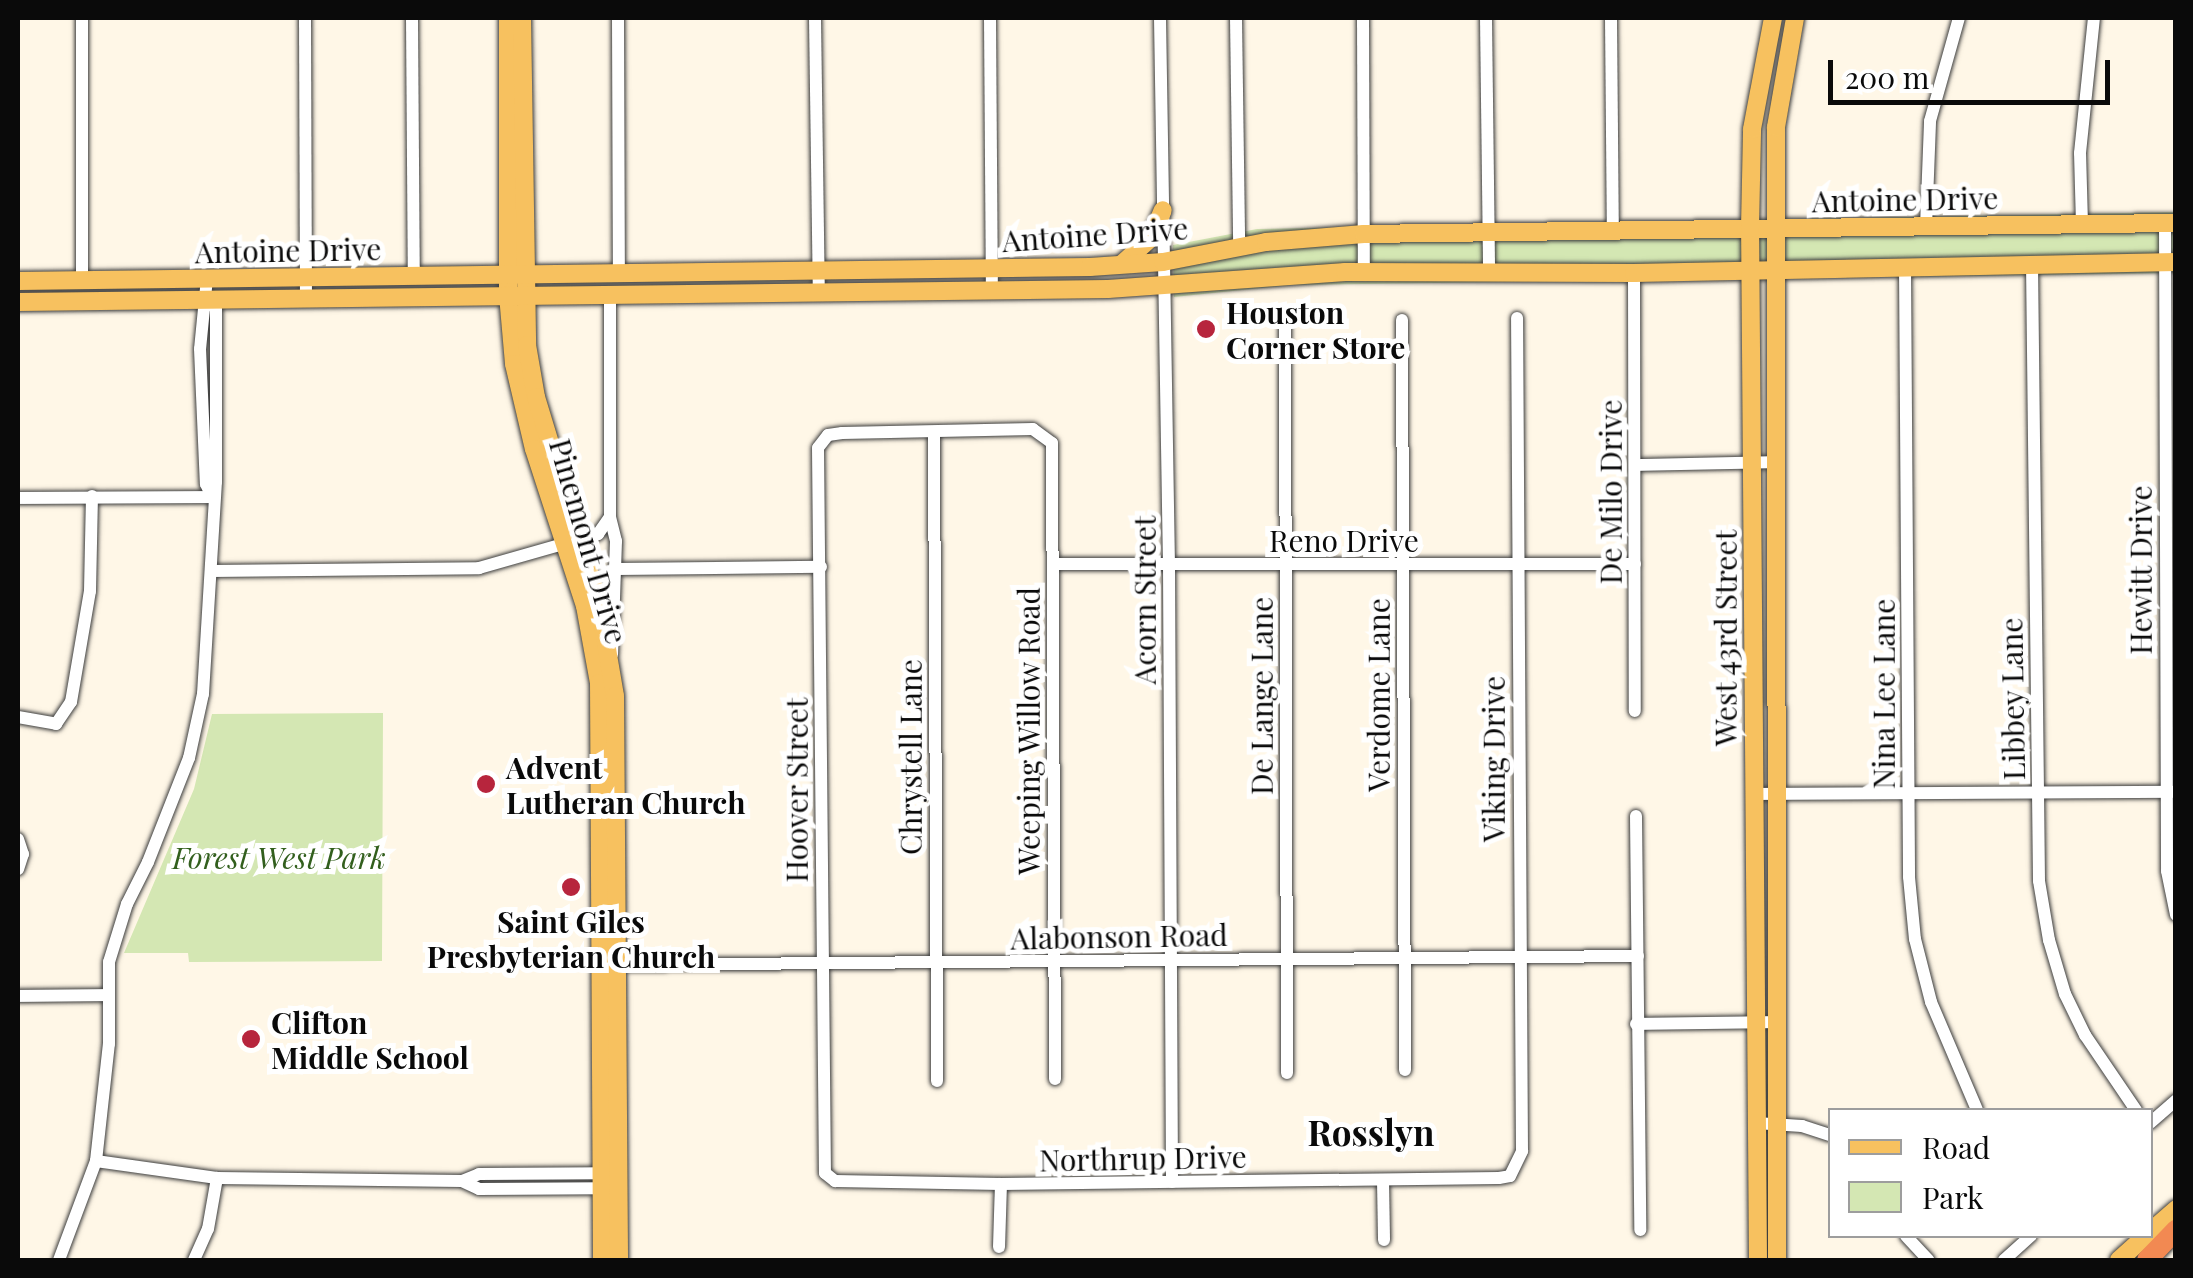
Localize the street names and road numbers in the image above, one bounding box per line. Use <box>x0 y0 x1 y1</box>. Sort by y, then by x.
street label: Antoine Drive <box>1811 179 1999 219</box>
street label: Antoine Drive <box>1001 210 1189 258</box>
street label: Antoine Drive <box>194 230 382 270</box>
street label: De Milo Drive <box>1592 400 1628 584</box>
street label: Pinemont Drive <box>542 434 636 648</box>
street label: Hewitt Drive <box>2122 485 2158 655</box>
street label: Acorn Street <box>1126 515 1162 685</box>
street label: Reno Drive <box>1269 522 1419 558</box>
street label: West 43rd Street <box>1707 529 1743 747</box>
street label: Weeping Willow Road <box>1010 586 1046 876</box>
street label: De Lange Lane <box>1243 597 1279 795</box>
street label: Verdome Lane <box>1360 598 1396 792</box>
street label: Nina Lee Lane <box>1865 598 1901 790</box>
street label: Libbey Lane <box>1993 617 2031 781</box>
street label: Chrystell Lane <box>892 659 928 855</box>
street label: Viking Drive <box>1475 676 1511 842</box>
street label: Hoover Street <box>778 697 814 883</box>
street label: Alabonson Road <box>1010 916 1228 956</box>
street label: Northrup Drive <box>1039 1138 1247 1178</box>

